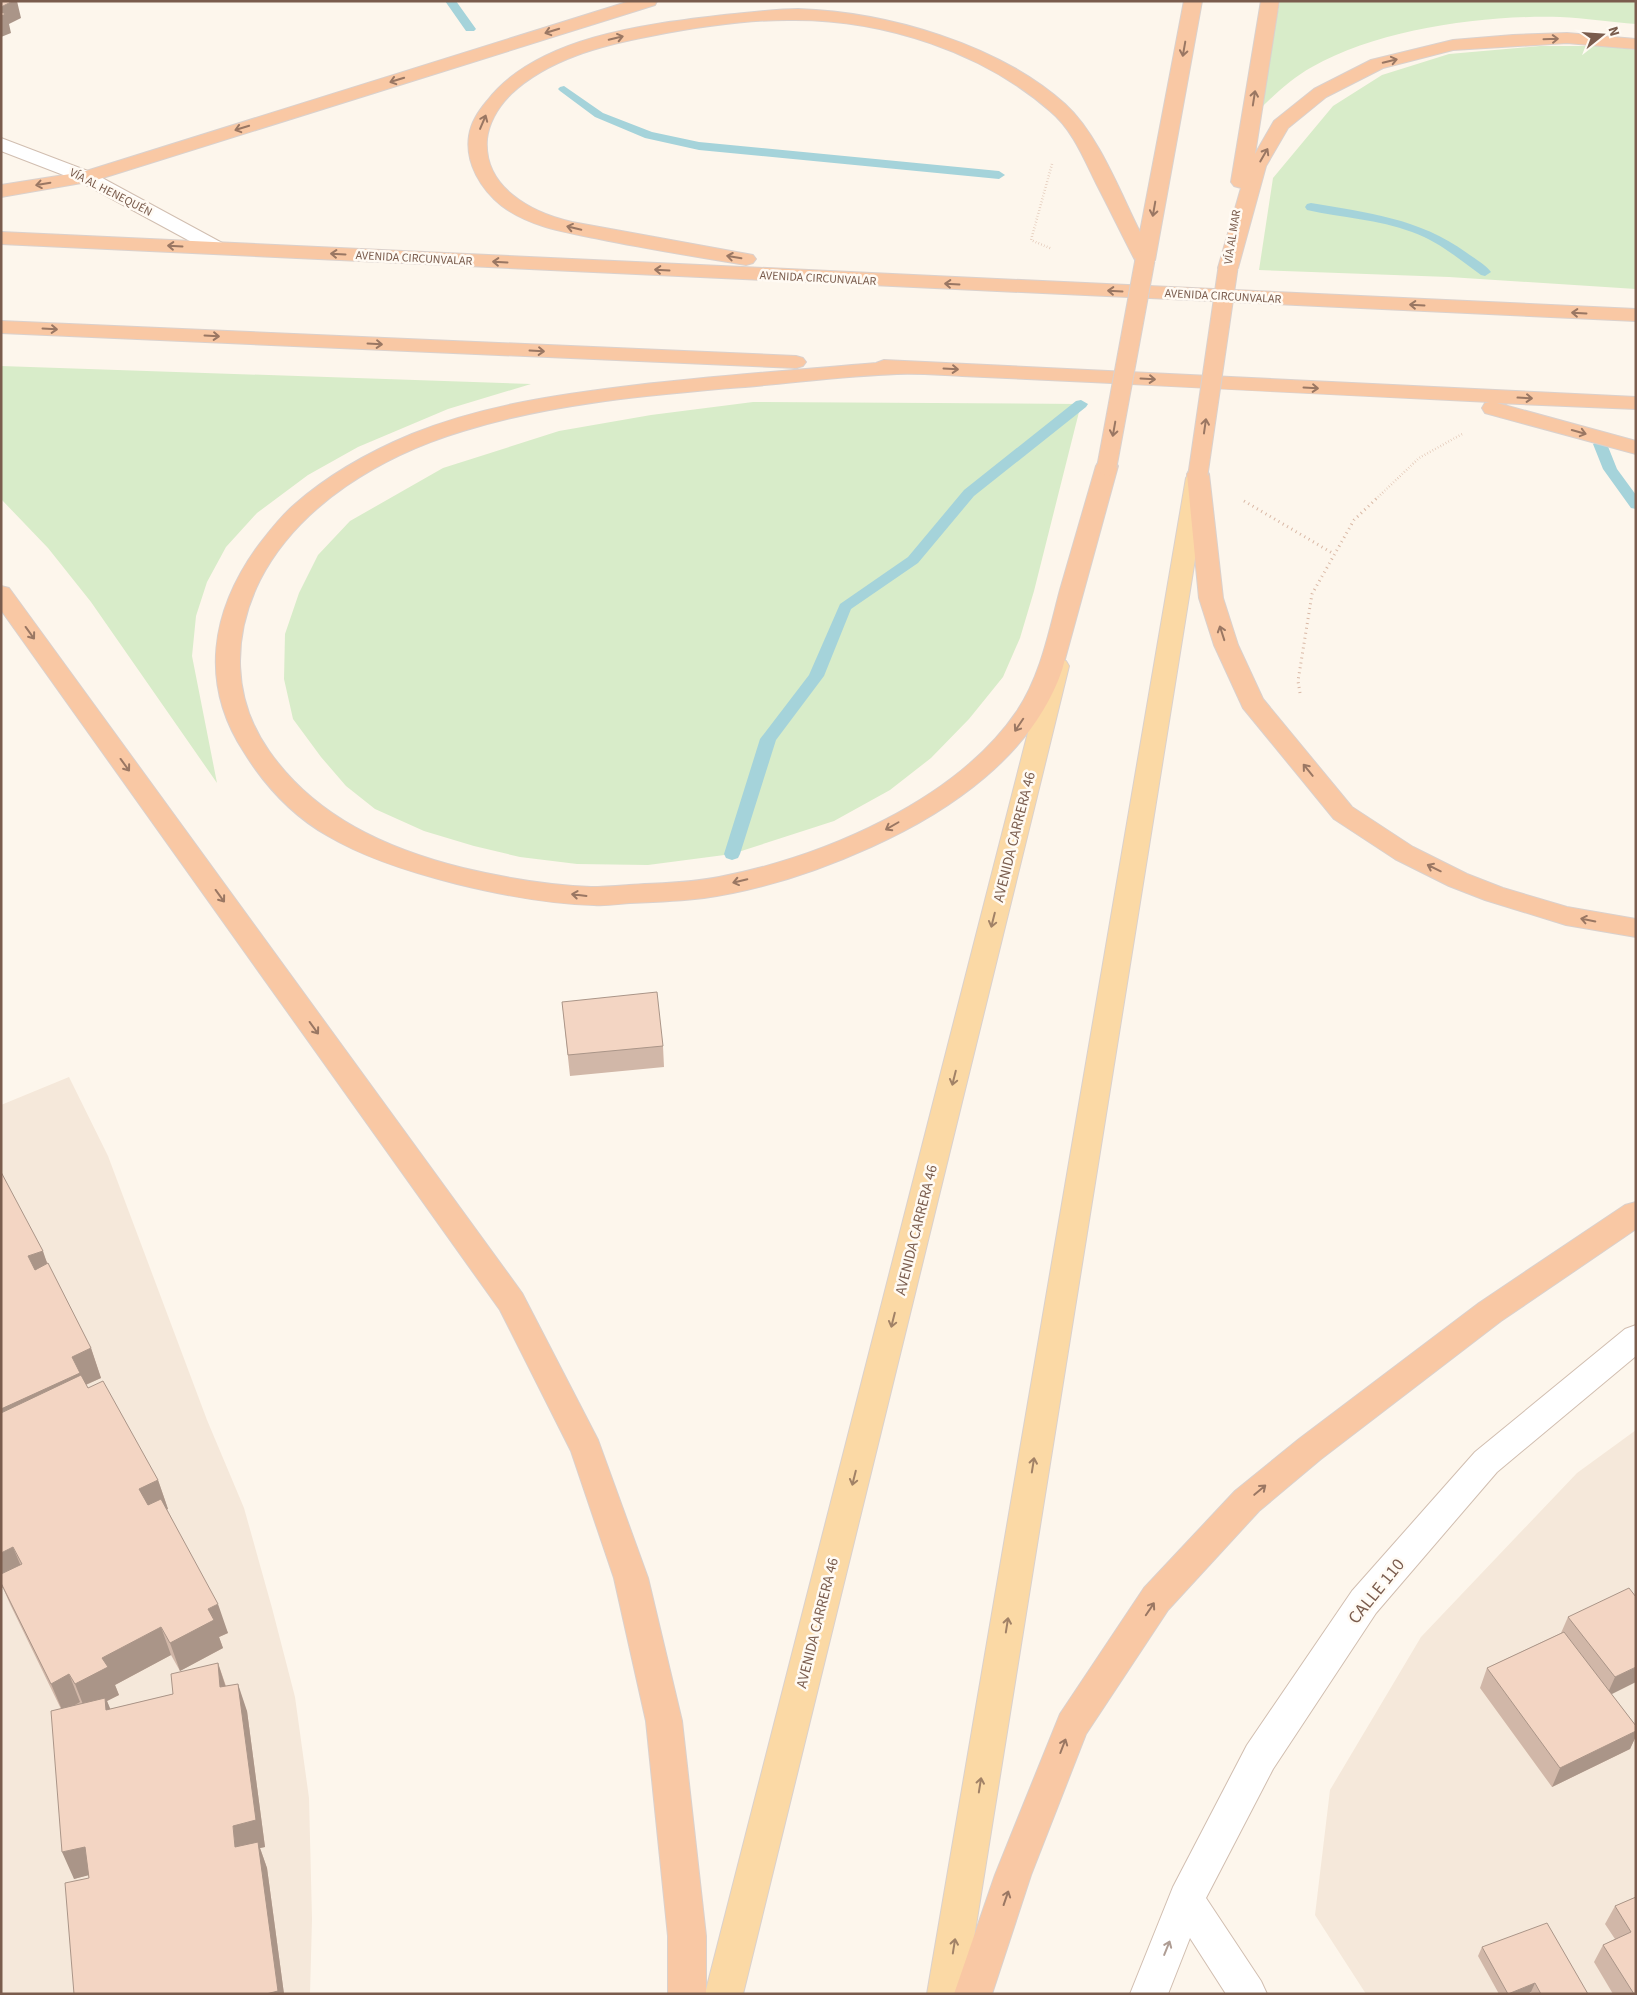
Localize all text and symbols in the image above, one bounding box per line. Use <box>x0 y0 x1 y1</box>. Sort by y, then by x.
north arrow <box>1577 10 1627 60</box>
text: N <box>1603 24 1624 39</box>
one-way arrow <box>545 27 561 37</box>
one-way arrow <box>607 33 623 42</box>
one-way arrow <box>1542 34 1558 44</box>
one-way arrow <box>1178 41 1188 57</box>
one-way arrow <box>1382 56 1398 65</box>
one-way arrow <box>390 75 406 85</box>
one-way arrow <box>1250 91 1260 107</box>
one-way arrow <box>478 115 488 130</box>
one-way arrow <box>235 124 250 133</box>
one-way arrow <box>1259 148 1269 162</box>
street label: VÍA AL HENEQUÉN <box>66 164 155 221</box>
one-way arrow <box>36 179 52 189</box>
one-way arrow <box>1149 201 1159 217</box>
street label: VÍA AL MAR <box>1220 208 1245 266</box>
one-way arrow <box>567 223 583 232</box>
one-way arrow <box>168 241 184 251</box>
street label: AVENIDA CIRCUNVALAR <box>355 247 473 270</box>
one-way arrow <box>330 249 346 258</box>
one-way arrow <box>726 252 742 262</box>
one-way arrow <box>492 257 508 266</box>
one-way arrow <box>655 265 671 274</box>
street label: AVENIDA CIRCUNVALAR <box>759 267 877 290</box>
one-way arrow <box>945 279 961 288</box>
street label: AVENIDA CIRCUNVALAR <box>1164 285 1282 308</box>
one-way arrow <box>1107 287 1123 296</box>
one-way arrow <box>1409 301 1425 310</box>
one-way arrow <box>1572 308 1588 317</box>
one-way arrow <box>42 325 58 334</box>
one-way arrow <box>204 332 220 341</box>
one-way arrow <box>366 339 382 348</box>
one-way arrow <box>529 346 545 355</box>
one-way arrow <box>943 365 959 374</box>
one-way arrow <box>1140 375 1156 384</box>
one-way arrow <box>1302 383 1318 392</box>
one-way arrow <box>1517 394 1533 403</box>
one-way arrow <box>1200 418 1210 434</box>
one-way arrow <box>1109 420 1118 436</box>
one-way arrow <box>1571 427 1587 437</box>
one-way arrow <box>25 626 35 640</box>
one-way arrow <box>1217 626 1227 642</box>
one-way arrow <box>1013 718 1023 732</box>
one-way arrow <box>120 757 130 771</box>
one-way arrow <box>1302 764 1313 777</box>
street label: AVENIDA CARRERA 46 <box>988 770 1041 905</box>
one-way arrow <box>886 821 900 831</box>
one-way arrow <box>1427 863 1442 872</box>
one-way arrow <box>733 877 749 886</box>
one-way arrow <box>214 889 225 903</box>
one-way arrow <box>571 890 587 900</box>
one-way arrow <box>988 912 997 928</box>
one-way arrow <box>1580 914 1596 924</box>
one-way arrow <box>309 1021 320 1034</box>
one-way arrow <box>949 1069 958 1085</box>
street label: AVENIDA CARRERA 46 <box>890 1163 943 1298</box>
one-way arrow <box>888 1312 897 1328</box>
one-way arrow <box>1029 1457 1039 1473</box>
one-way arrow <box>848 1470 858 1486</box>
one-way arrow <box>1253 1484 1266 1495</box>
street label: CALLE 110 <box>1342 1553 1411 1629</box>
street label: AVENIDA CARRERA 46 <box>791 1556 844 1691</box>
one-way arrow <box>1145 1602 1155 1616</box>
one-way arrow <box>1002 1617 1012 1633</box>
one-way arrow <box>1059 1739 1069 1754</box>
one-way arrow <box>976 1778 986 1794</box>
one-way arrow <box>1001 1890 1011 1906</box>
one-way arrow <box>949 1938 959 1954</box>
one-way arrow <box>1163 1941 1172 1957</box>

